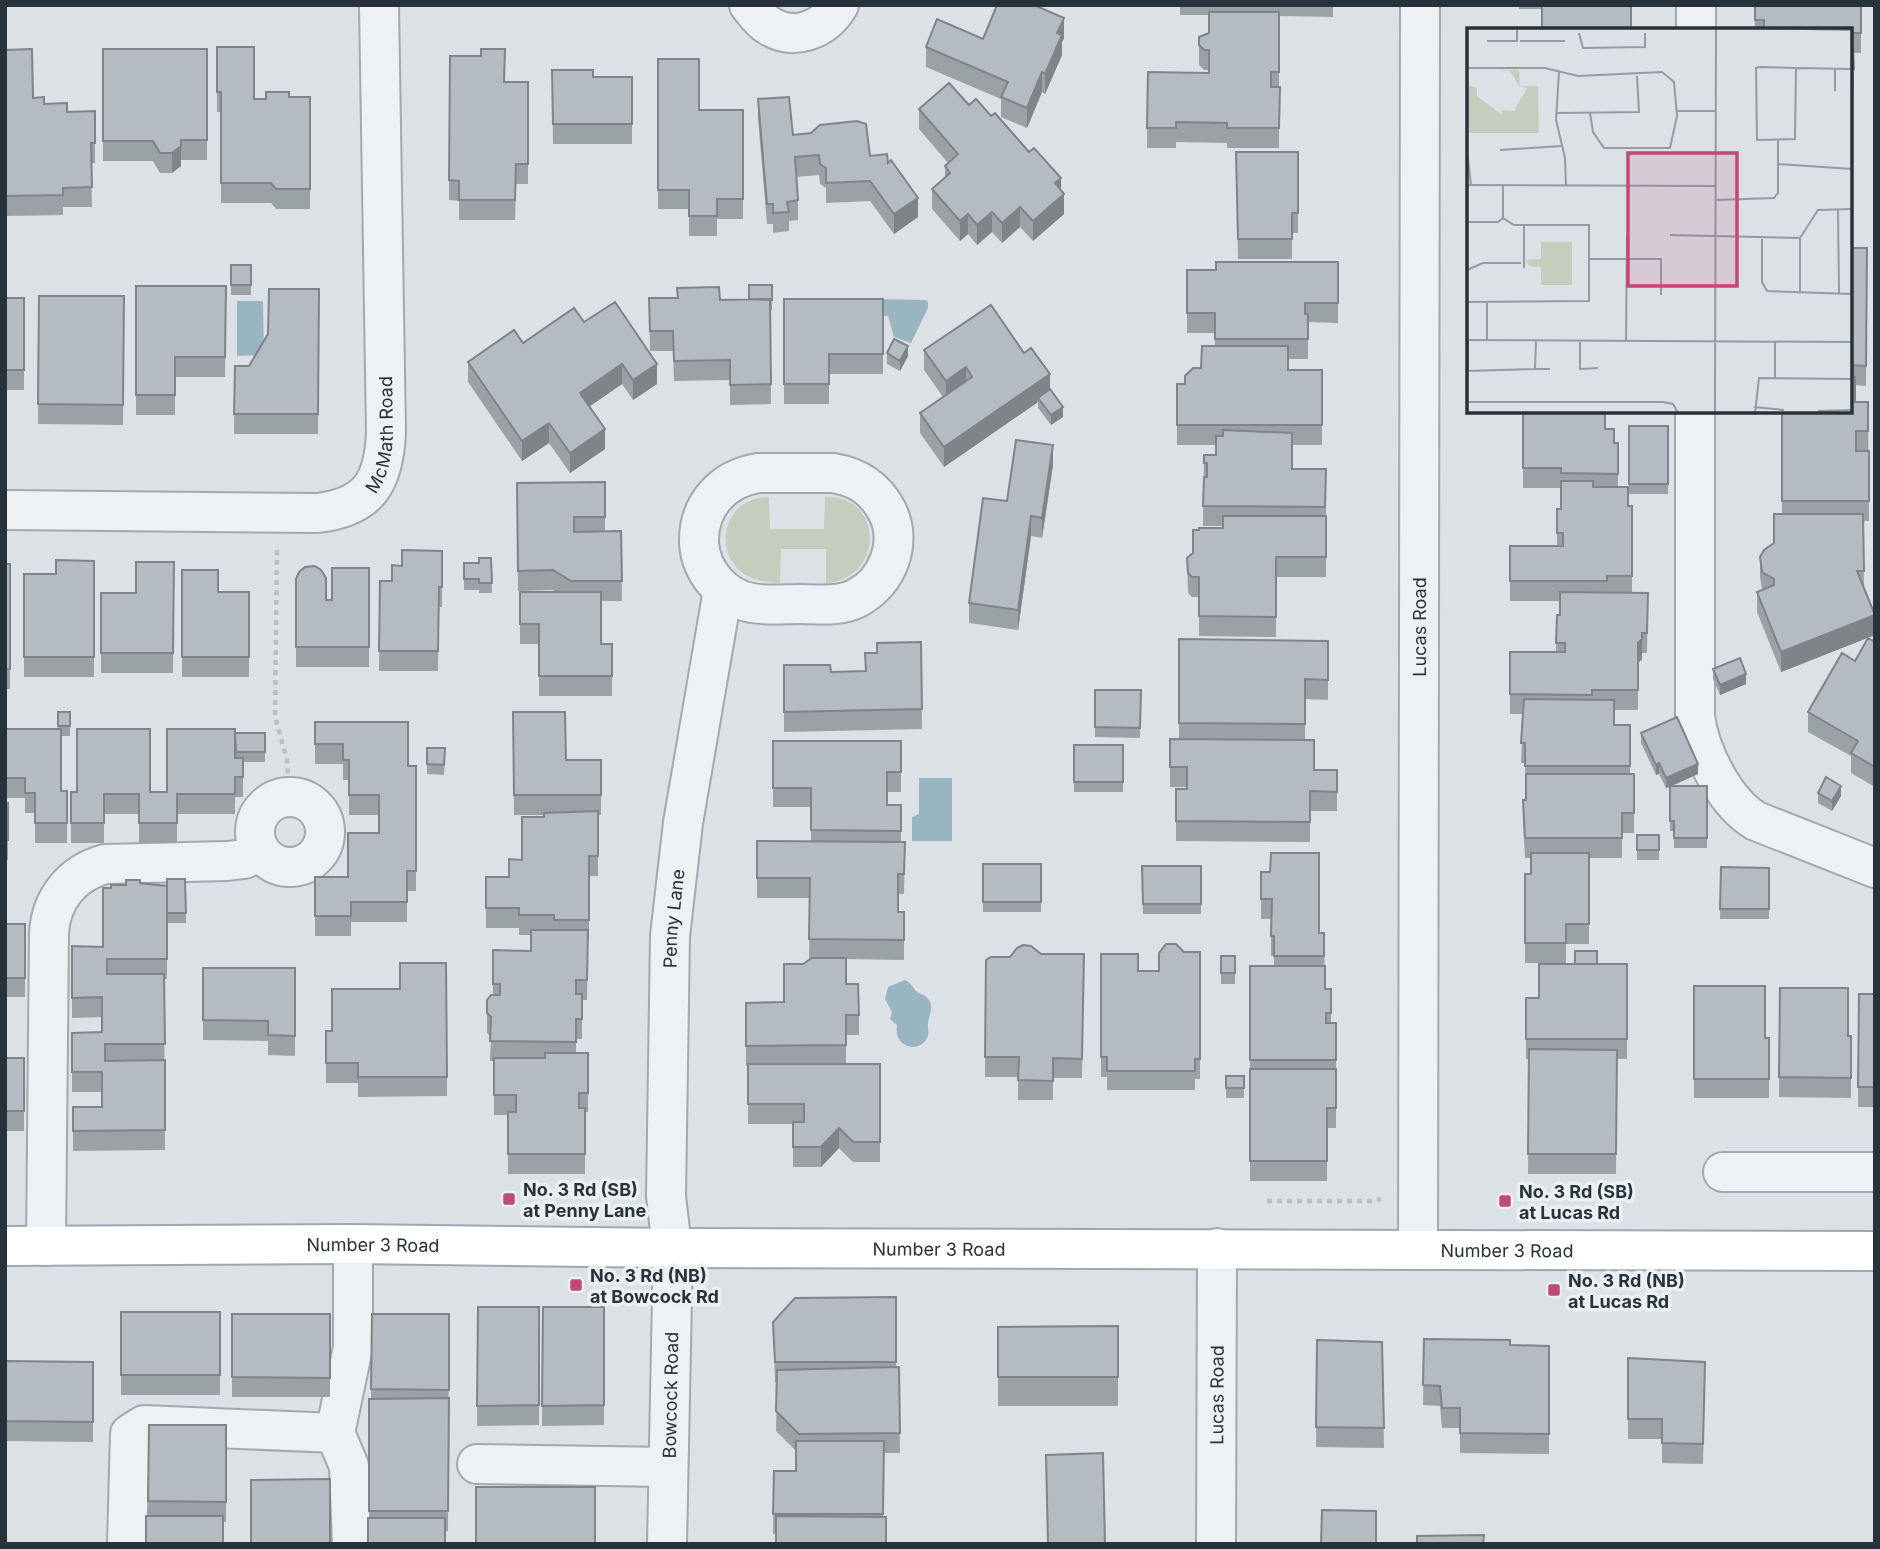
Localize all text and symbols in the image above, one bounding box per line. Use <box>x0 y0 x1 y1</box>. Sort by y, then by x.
inset map <box>1467 28 1852 413</box>
street label: McMath Road <box>361 376 397 497</box>
street label: Lucas Road <box>1408 577 1430 677</box>
street label: Penny Lane <box>659 868 688 968</box>
place label: No. 3 Rd (SB) at Penny Lane <box>523 1179 647 1221</box>
place label: No. 3 Rd (SB) at Lucas Rd <box>1519 1181 1634 1223</box>
marker: No. 3 Rd (SB) at Penny Lane <box>501 1191 517 1207</box>
marker: No. 3 Rd (SB) at Lucas Rd <box>1497 1193 1513 1209</box>
street label: Number 3 Road <box>306 1233 440 1256</box>
street label: Number 3 Road <box>872 1238 1005 1259</box>
street label: Number 3 Road <box>1440 1239 1573 1261</box>
place label: No. 3 Rd (NB) at Bowcock Rd <box>590 1265 719 1307</box>
place label: No. 3 Rd (NB) at Lucas Rd <box>1568 1270 1685 1312</box>
marker: No. 3 Rd (NB) at Bowcock Rd <box>568 1277 584 1293</box>
marker: No. 3 Rd (NB) at Lucas Rd <box>1546 1282 1562 1298</box>
street label: Bowcock Road <box>658 1332 682 1458</box>
street label: Lucas Road <box>1206 1345 1227 1445</box>

